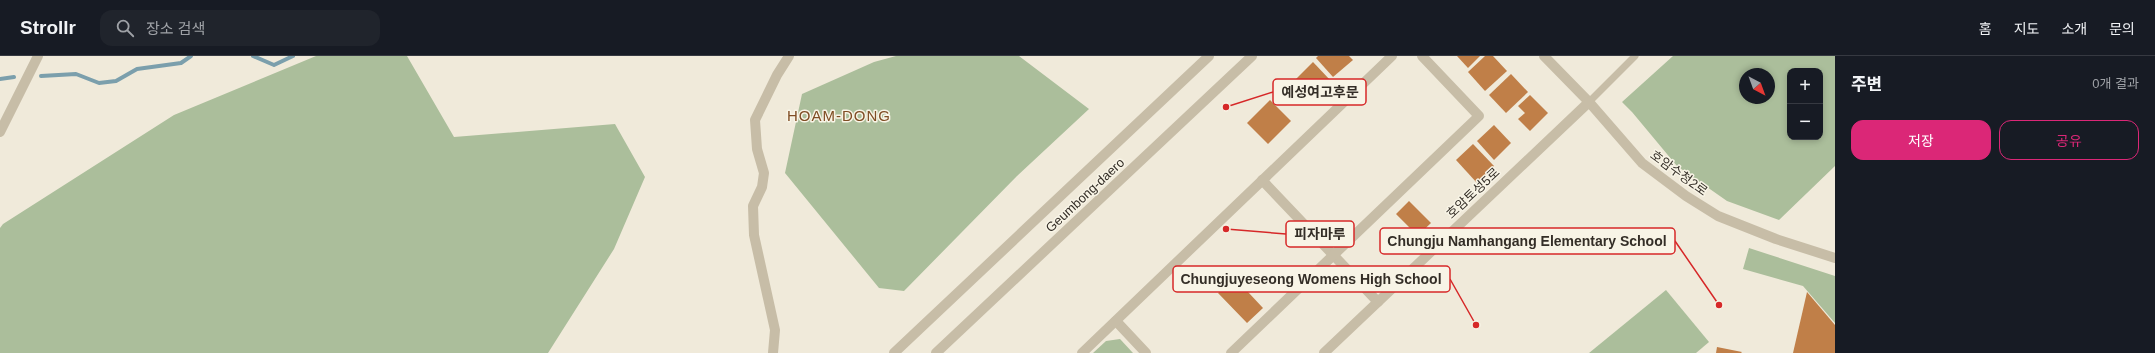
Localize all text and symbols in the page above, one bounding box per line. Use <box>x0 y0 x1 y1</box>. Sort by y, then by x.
search box <box>100 10 380 46</box>
text: Strollr <box>20 17 76 38</box>
icon: search <box>114 17 136 39</box>
text: 장소 검색 <box>146 20 205 37</box>
text: 홈 <box>1979 21 1992 37</box>
text: 지도 <box>2014 21 2039 37</box>
text: 소개 <box>2061 21 2087 37</box>
text: 문의 <box>2109 21 2135 37</box>
north arrow <box>1739 68 1775 104</box>
map controls <box>1787 68 1823 140</box>
button: + <box>1787 68 1823 104</box>
text: 주변 <box>1851 75 1882 94</box>
text: 0개 결과 <box>2092 76 2139 91</box>
callout: 예성여고후문 <box>1273 79 1366 105</box>
text: 예성여고후문 <box>1281 84 1359 100</box>
button: − <box>1787 104 1823 140</box>
district label: HOAM-DONG <box>787 107 891 124</box>
button: 저장 <box>1851 120 1991 160</box>
button: 공유 <box>1999 120 2139 160</box>
street label: 호암수청2로 <box>1647 147 1711 199</box>
street label: Geumbong-daero <box>1043 155 1127 235</box>
street label: 호암토성5로 <box>1443 165 1503 221</box>
callout: 피자마루 <box>1286 221 1354 247</box>
text: 피자마루 <box>1294 226 1346 242</box>
callout: Chungju Namhangang Elementary School <box>1380 228 1675 254</box>
text: Chungju Namhangang Elementary School <box>1387 233 1667 249</box>
callout: Chungjuyeseong Womens High School <box>1173 266 1450 292</box>
text: Chungjuyeseong Womens High School <box>1180 271 1442 287</box>

